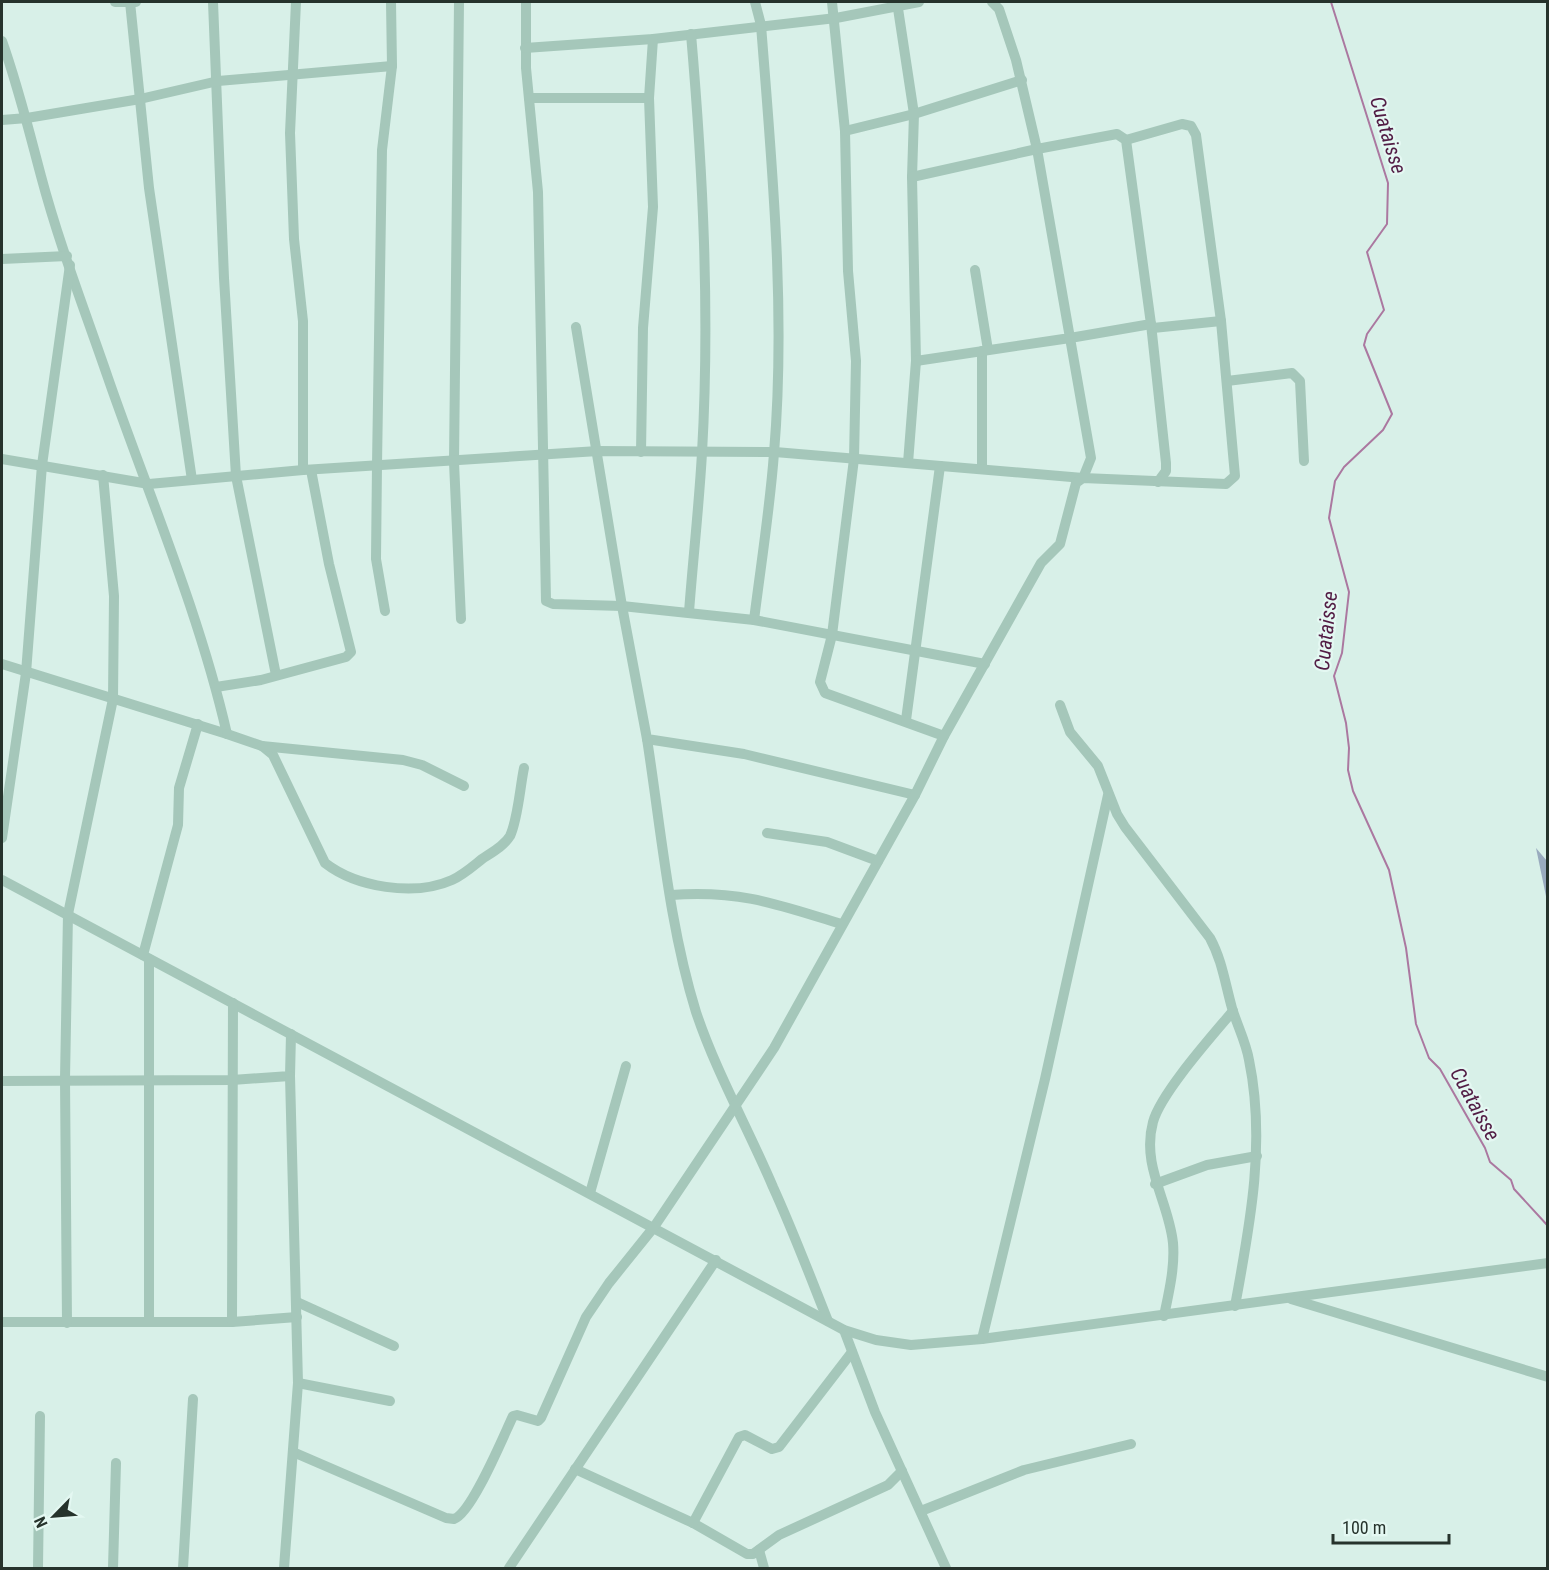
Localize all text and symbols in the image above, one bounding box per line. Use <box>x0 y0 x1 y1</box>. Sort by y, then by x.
water label: Cuataisse <box>1365 93 1411 177</box>
water label: Cuataisse <box>1310 590 1342 672</box>
water label: Cuataisse <box>1445 1063 1505 1145</box>
north arrow <box>24 1486 84 1546</box>
scale bar <box>1333 1507 1448 1545</box>
text: N <box>30 1514 52 1531</box>
text: 100 m <box>1342 1517 1386 1538</box>

